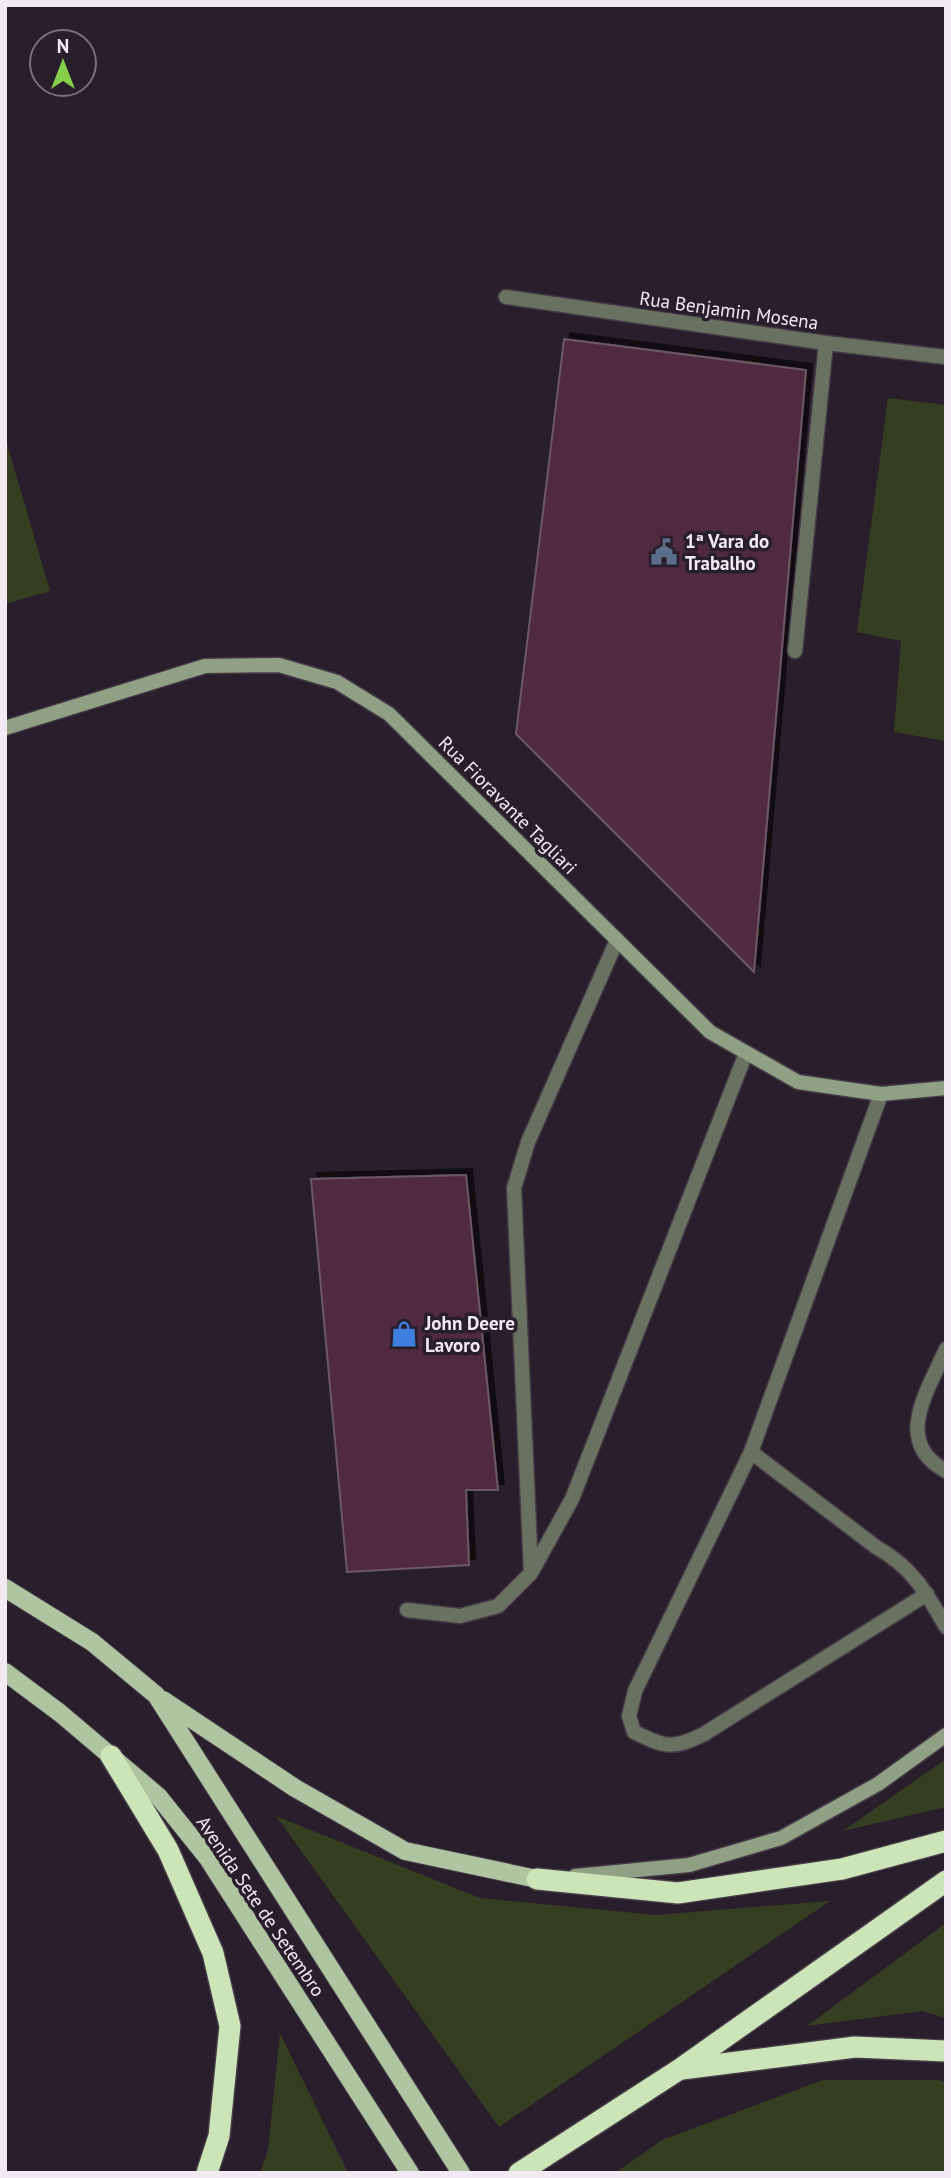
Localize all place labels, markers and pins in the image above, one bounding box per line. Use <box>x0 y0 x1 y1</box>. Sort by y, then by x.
place label: 1ª Vara do Trabalho <box>685 529 769 575</box>
public building icon: 1ª Vara do Trabalho <box>649 537 679 567</box>
place label: John Deere Lavoro <box>424 1311 515 1357</box>
shop icon: John Deere Lavoro <box>389 1319 419 1349</box>

